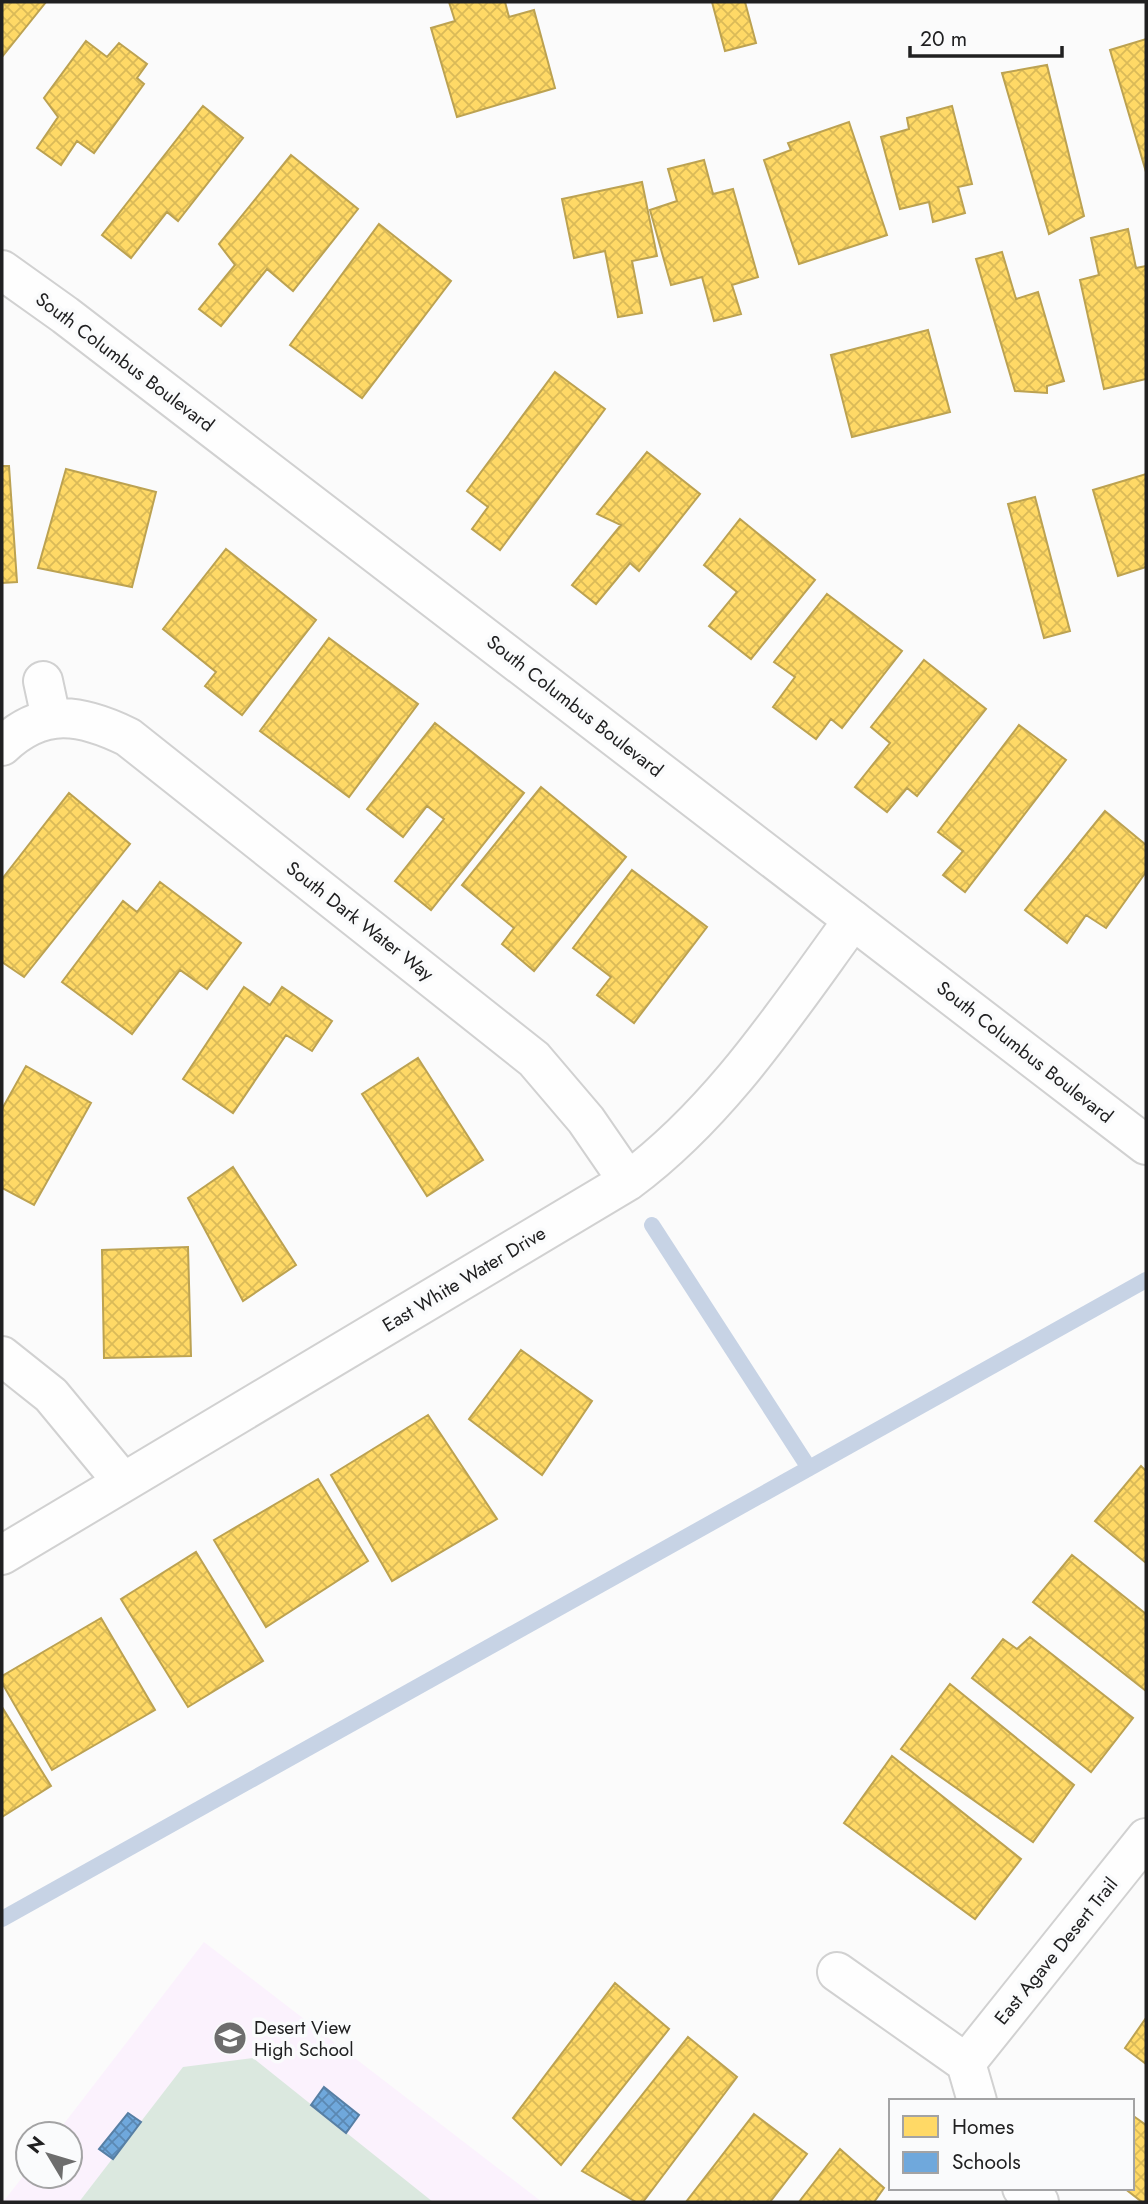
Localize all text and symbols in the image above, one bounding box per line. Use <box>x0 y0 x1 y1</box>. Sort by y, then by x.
scale bar <box>910 14 1062 58</box>
text: 20 m <box>920 24 967 54</box>
street label: South Columbus Boulevard <box>30 286 220 438</box>
street label: South Columbus Boulevard <box>481 628 669 784</box>
street label: South Dark Water Way <box>281 855 440 988</box>
street label: South Columbus Boulevard <box>931 974 1119 1130</box>
street label: East White Water Drive <box>377 1219 551 1339</box>
street label: East Agave Desert Trail <box>988 1872 1124 2030</box>
place label: Desert View High School <box>254 2014 354 2063</box>
school or university icon: Desert View High School <box>211 2019 249 2057</box>
legend <box>889 2099 1134 2190</box>
text: Homes <box>952 2112 1014 2142</box>
north arrow <box>14 2120 84 2190</box>
text: N <box>21 2131 51 2159</box>
text: Schools <box>952 2147 1021 2177</box>

